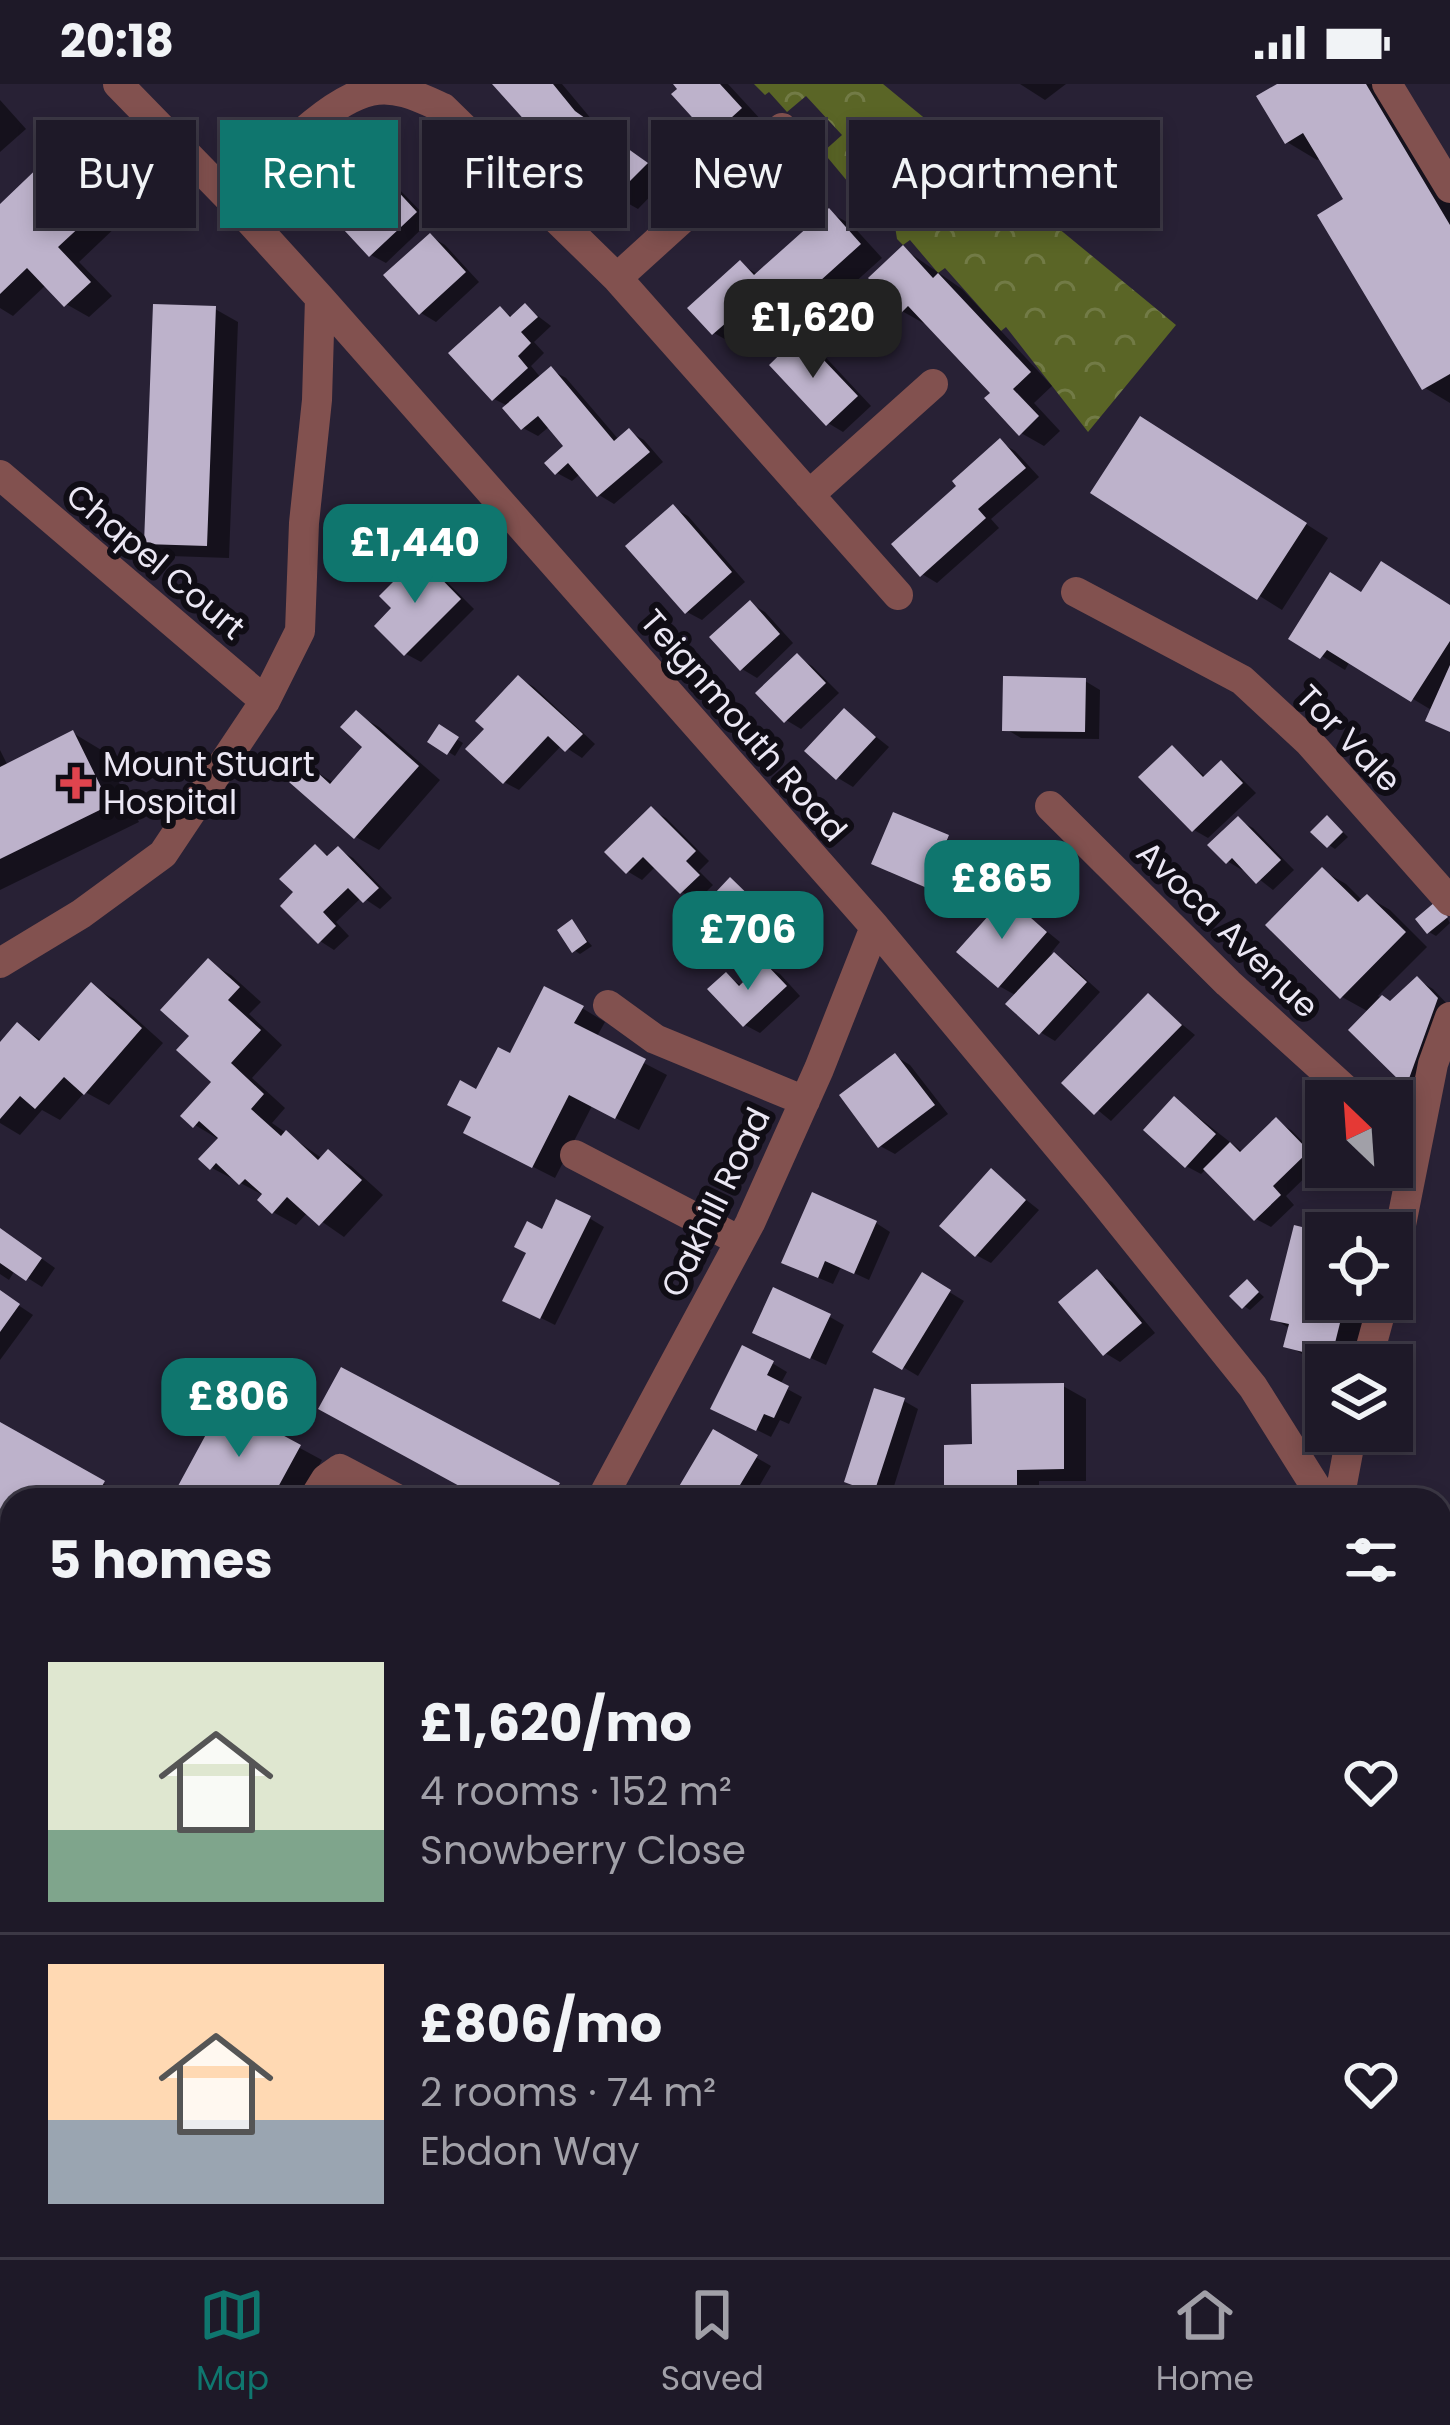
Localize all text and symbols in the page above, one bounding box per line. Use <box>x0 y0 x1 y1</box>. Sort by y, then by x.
text: 20:18 <box>60 10 174 73</box>
chip: Buy <box>36 120 196 228</box>
chip: Rent <box>220 120 398 228</box>
chip: Filters <box>422 120 627 228</box>
chip: New <box>651 120 825 228</box>
chip: Apartment <box>849 120 1160 228</box>
pin: £1,620 <box>715 279 911 381</box>
text: £1,620 <box>751 290 875 345</box>
street label: Chapel Court <box>56 472 255 650</box>
pin: £1,440 <box>317 504 513 606</box>
text: £1,440 <box>350 515 480 570</box>
street label: Teignmouth Road <box>629 599 858 852</box>
street label: Tor Vale <box>1285 674 1412 803</box>
place label: Mount Stuart Hospital <box>103 741 315 826</box>
marker: Mount Stuart Hospital <box>60 767 92 799</box>
street label: Avoca Avenue <box>1126 830 1329 1029</box>
pin: £865 <box>931 840 1073 942</box>
text: £865 <box>951 851 1053 906</box>
pin: £706 <box>677 891 819 993</box>
text: £706 <box>700 902 797 957</box>
north arrow <box>1305 1080 1413 1188</box>
map controls <box>1305 1080 1413 1452</box>
street label: Oakhill Road <box>649 1100 782 1305</box>
button: locate <box>1305 1212 1413 1320</box>
button: layers <box>1305 1344 1413 1452</box>
pin: £806 <box>168 1358 310 1460</box>
text: £806 <box>188 1369 290 1424</box>
text: 5 homes <box>48 1524 273 1596</box>
icon: filters <box>1338 1527 1404 1593</box>
text: £1,620/mo <box>420 1687 692 1759</box>
icon: home <box>144 1710 288 1854</box>
icon: heart <box>1338 1749 1404 1815</box>
text: 4 rooms · 152 m² <box>420 1764 732 1819</box>
text: Snowberry Close <box>420 1823 746 1878</box>
text: £806/mo <box>420 1988 662 2060</box>
icon: home <box>144 2012 288 2156</box>
icon: heart <box>1338 2051 1404 2117</box>
text: 2 rooms · 74 m² <box>420 2065 716 2120</box>
text: Ebdon Way <box>420 2124 639 2179</box>
tab: Map <box>196 2282 269 2404</box>
tab: Saved <box>661 2282 764 2404</box>
tab: Home <box>1156 2282 1254 2404</box>

